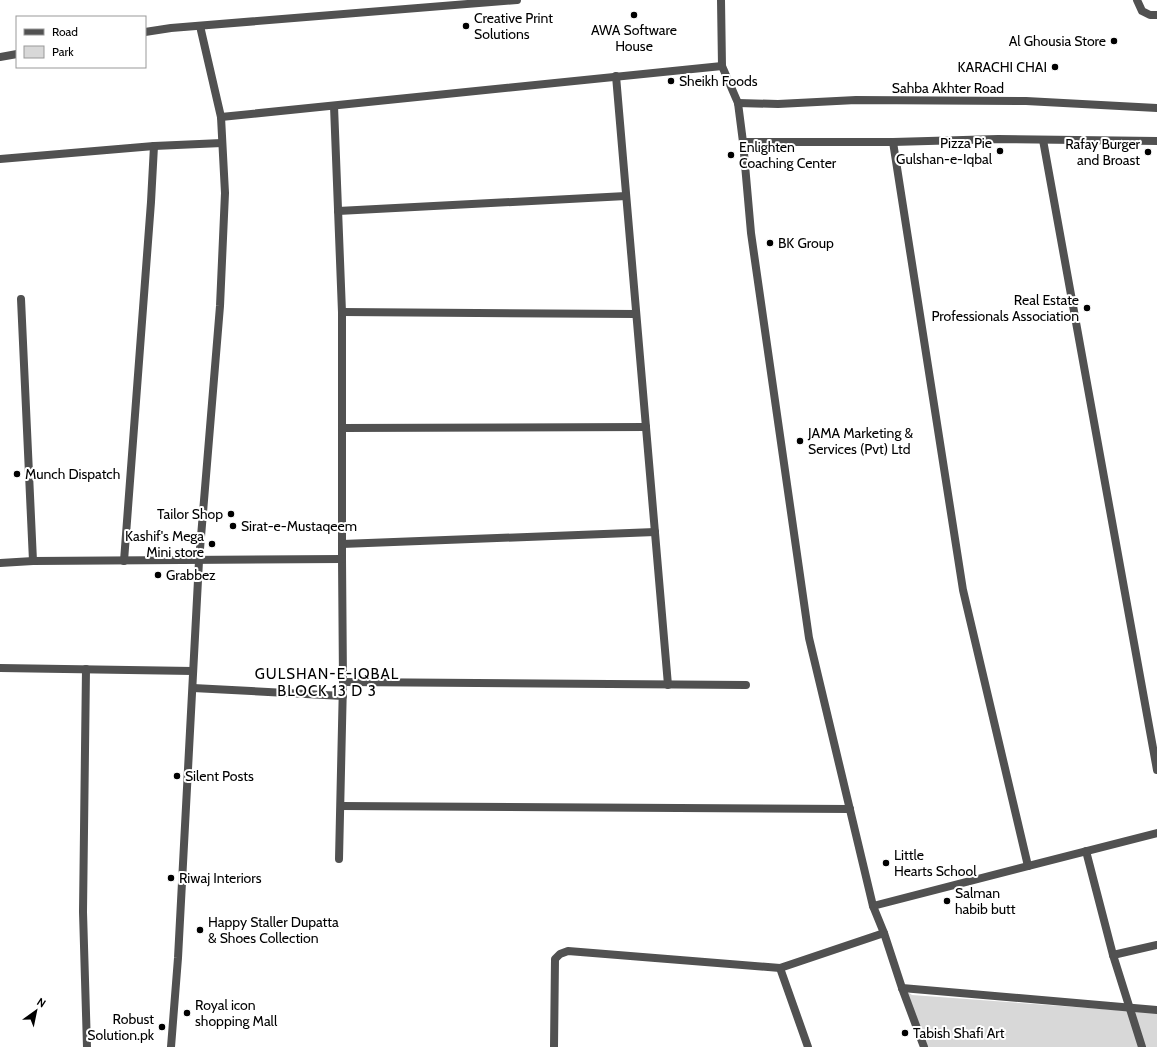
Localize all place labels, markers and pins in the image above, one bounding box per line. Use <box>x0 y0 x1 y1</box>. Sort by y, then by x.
place label: Creative Print Solutions <box>474 9 553 43</box>
marker: AWA Software House <box>629 10 639 20</box>
marker: Creative Print Solutions <box>461 21 471 31</box>
place label: AWA Software House <box>591 21 677 55</box>
place label: Al Ghousia Store <box>1009 32 1106 50</box>
marker: Al Ghousia Store <box>1109 36 1119 46</box>
place label: KARACHI CHAI <box>958 58 1047 76</box>
marker: KARACHI CHAI <box>1050 62 1060 72</box>
place label: Sheikh Foods <box>679 72 758 90</box>
marker: Sheikh Foods <box>666 76 676 86</box>
place label: Pizza Pie Gulshan-e-Iqbal <box>896 134 993 168</box>
place label: Rafay Burger and Broast <box>1065 135 1141 169</box>
place label: Enlighten Coaching Center <box>739 138 837 172</box>
marker: Pizza Pie Gulshan-e-Iqbal <box>995 146 1005 156</box>
marker: Rafay Burger and Broast <box>1143 147 1153 157</box>
marker: Enlighten Coaching Center <box>726 150 736 160</box>
place label: BK Group <box>778 234 834 252</box>
marker: BK Group <box>765 238 775 248</box>
place label: Real Estate Professionals Association <box>931 291 1079 325</box>
marker: Real Estate Professionals Association <box>1082 303 1092 313</box>
place label: JAMA Marketing & Services (Pvt) Ltd <box>807 424 914 458</box>
marker: JAMA Marketing & Services (Pvt) Ltd <box>795 436 805 446</box>
place label: Munch Dispatch <box>25 465 120 483</box>
marker: Munch Dispatch <box>12 469 22 479</box>
place label: Tailor Shop <box>157 505 223 523</box>
marker: Tailor Shop <box>226 509 236 519</box>
place label: Sirat-e-Mustaqeem <box>241 517 357 535</box>
marker: Sirat-e-Mustaqeem <box>228 521 238 531</box>
place label: Kashif's Mega Mini store <box>125 527 204 561</box>
marker: Kashif's Mega Mini store <box>207 539 217 549</box>
place label: Grabbez <box>166 566 216 584</box>
marker: Grabbez <box>153 570 163 580</box>
place label: Silent Posts <box>185 767 254 785</box>
marker: Silent Posts <box>172 771 182 781</box>
place label: Little Hearts School <box>894 846 977 880</box>
marker: Little Hearts School <box>881 858 891 868</box>
place label: Riwaj Interiors <box>179 869 262 887</box>
marker: Riwaj Interiors <box>166 873 176 883</box>
place label: Salman habib butt <box>955 884 1016 918</box>
marker: Salman habib butt <box>942 896 952 906</box>
place label: Happy Staller Dupatta & Shoes Collection <box>208 913 339 947</box>
marker: Happy Staller Dupatta & Shoes Collection <box>195 925 205 935</box>
place label: Royal icon shopping Mall <box>195 996 278 1030</box>
marker: Royal icon shopping Mall <box>182 1008 192 1018</box>
place label: Robust Solution.pk <box>87 1010 155 1044</box>
marker: Robust Solution.pk <box>157 1022 167 1032</box>
place label: Tabish Shafi Art <box>913 1024 1005 1042</box>
marker: Tabish Shafi Art <box>900 1028 910 1038</box>

